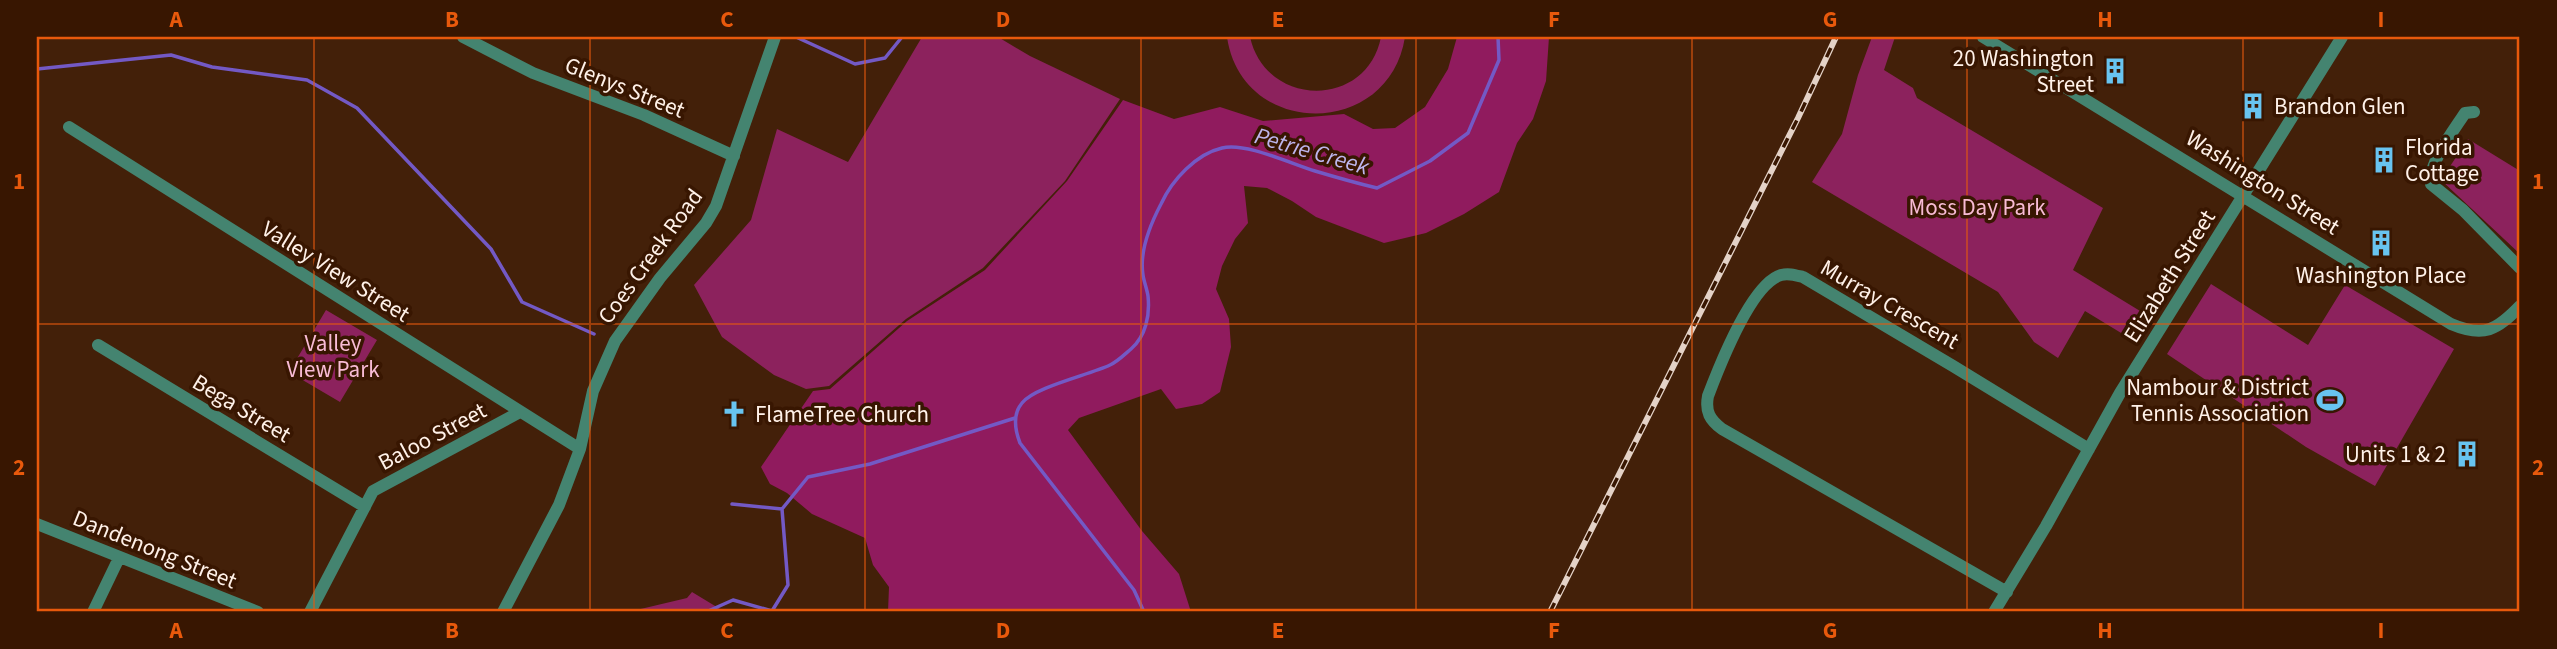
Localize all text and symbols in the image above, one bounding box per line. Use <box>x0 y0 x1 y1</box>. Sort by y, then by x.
text: A <box>168 3 183 36</box>
text: B <box>445 3 459 36</box>
text: C <box>720 3 734 36</box>
text: D <box>996 3 1010 36</box>
text: E <box>1272 3 1284 36</box>
text: F <box>1548 3 1560 36</box>
text: G <box>1823 3 1837 36</box>
text: H <box>2097 3 2113 36</box>
text: I <box>2378 3 2384 36</box>
place label: 20 Washington Street <box>1953 42 2094 101</box>
street label: Glenys Street <box>560 48 690 127</box>
building icon: 20 Washington Street <box>2100 56 2130 86</box>
place label: Brandon Glen <box>2274 90 2406 123</box>
building icon: Brandon Glen <box>2238 91 2268 121</box>
water label: Petrie Creek <box>1251 118 1374 185</box>
street label: Washington Street <box>2179 122 2346 243</box>
place label: Florida Cottage <box>2405 131 2479 190</box>
building icon: Florida Cottage <box>2369 145 2399 175</box>
text: 1 <box>13 165 25 198</box>
text: 1 <box>2532 165 2544 198</box>
street label: Coes Creek Road <box>590 182 711 331</box>
park label: Moss Day Park <box>1908 191 2046 224</box>
street label: Elizabeth Street <box>2115 203 2224 349</box>
street label: Valley View Street <box>255 213 416 330</box>
building icon: Washington Place <box>2366 228 2396 258</box>
street label: Murray Crescent <box>1814 251 1965 358</box>
place label: Washington Place <box>2296 259 2466 292</box>
park label: Valley View Park <box>286 327 380 386</box>
street label: Bega Street <box>186 366 297 451</box>
place label: Nambour & District Tennis Association <box>2126 371 2309 430</box>
sports icon: Nambour & District Tennis Association <box>2315 385 2345 415</box>
street label: Baloo Street <box>372 394 492 479</box>
place label: FlameTree Church <box>755 398 929 431</box>
church icon: FlameTree Church <box>719 399 749 429</box>
place label: Units 1 & 2 <box>2345 438 2446 471</box>
building icon: Units 1 & 2 <box>2452 439 2482 469</box>
text: 2 <box>13 451 25 484</box>
text: 2 <box>2532 451 2544 484</box>
street label: Dandenong Street <box>68 502 242 597</box>
text: A <box>168 614 183 647</box>
text: B <box>445 614 459 647</box>
text: C <box>720 614 734 647</box>
text: D <box>996 614 1010 647</box>
text: E <box>1272 614 1284 647</box>
text: F <box>1548 614 1560 647</box>
text: G <box>1823 614 1837 647</box>
text: H <box>2097 614 2113 647</box>
text: I <box>2378 614 2384 647</box>

